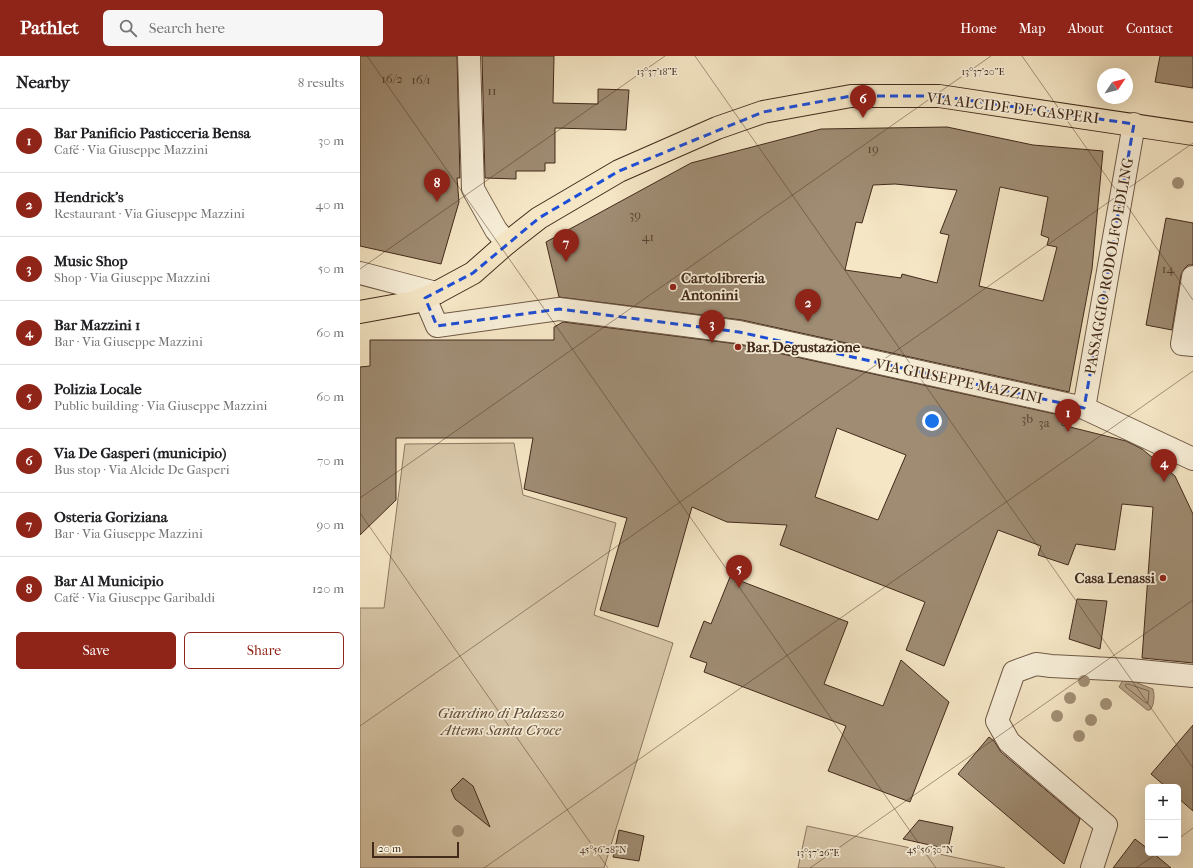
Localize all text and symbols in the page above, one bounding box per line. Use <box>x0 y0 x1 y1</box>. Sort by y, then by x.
search box <box>103 10 383 46</box>
text: Pathlet <box>20 17 79 39</box>
icon: search <box>117 17 139 39</box>
text: Search here <box>149 19 225 37</box>
text: Home <box>960 20 997 37</box>
text: Map <box>1019 20 1046 37</box>
text: About <box>1068 20 1104 37</box>
text: Contact <box>1126 20 1173 37</box>
text: 13°37'18"E <box>637 66 677 78</box>
text: 13°37'20"E <box>961 66 1005 78</box>
north arrow <box>1097 68 1133 104</box>
house number: 16/2 <box>381 71 403 86</box>
text: Nearby <box>16 72 70 92</box>
house number: 16/1 <box>411 72 431 87</box>
text: 8 results <box>298 75 344 90</box>
house number: 11 <box>487 83 497 98</box>
pin: 6 <box>850 85 876 118</box>
street label: VIA ALCIDE DE GASPERI <box>925 88 1100 128</box>
text: Bar Panificio Pasticceria Bensa <box>54 124 250 142</box>
text: 1 <box>27 133 31 148</box>
text: 30 m <box>318 133 344 148</box>
house number: 19 <box>867 141 879 156</box>
text: Café · Via Giuseppe Mazzini <box>54 142 208 157</box>
street label: PASSAGGIO RODOLFO EDLING <box>1081 156 1137 376</box>
pin: 8 <box>424 169 450 202</box>
text: Hendrick's <box>54 188 124 206</box>
text: 2 <box>26 197 32 212</box>
text: 40 m <box>316 197 344 212</box>
text: Restaurant · Via Giuseppe Mazzini <box>54 206 245 221</box>
house number: 39 <box>629 207 641 222</box>
pin: 7 <box>553 229 579 262</box>
house number: 41 <box>642 229 654 244</box>
text: Music Shop <box>54 252 128 270</box>
text: 3 <box>26 261 32 276</box>
text: 50 m <box>318 261 344 276</box>
house number: 14 <box>1162 261 1174 276</box>
place label: Cartolibreria Antonini <box>680 269 766 304</box>
text: Shop · Via Giuseppe Mazzini <box>54 270 210 285</box>
marker: Cartolibreria Antonini <box>668 282 678 292</box>
pin: 2 <box>795 289 821 322</box>
pin: 3 <box>699 310 725 343</box>
text: Bar Mazzini 1 <box>54 316 140 334</box>
text: 4 <box>25 325 33 340</box>
text: 60 m <box>316 325 344 340</box>
text: Bar · Via Giuseppe Mazzini <box>54 334 203 349</box>
place label: Bar Degustazione <box>746 338 861 356</box>
marker: Bar Degustazione <box>733 342 743 352</box>
street label: VIA GIUSEPPE MAZZINI <box>873 354 1045 408</box>
text: Polizia Locale <box>54 380 142 398</box>
text: 5 <box>26 389 32 404</box>
text: 60 m <box>316 389 344 404</box>
text: Public building · Via Giuseppe Mazzini <box>54 398 267 413</box>
pin: 1 <box>1055 399 1081 432</box>
your location <box>922 411 942 431</box>
house number: 3b <box>1021 411 1033 426</box>
house number: 3a <box>1038 415 1051 430</box>
text: Via De Gasperi (municipio) <box>54 444 226 462</box>
pin: 4 <box>1151 449 1177 482</box>
text: 6 <box>25 453 33 468</box>
text: 70 m <box>317 453 344 468</box>
text: Bus stop · Via Alcide De Gasperi <box>54 462 229 477</box>
text: Osteria Goriziana <box>54 508 168 526</box>
text: 7 <box>26 517 32 532</box>
text: 90 m <box>316 517 344 532</box>
text: Bar · Via Giuseppe Mazzini <box>54 526 203 541</box>
pin: 5 <box>726 555 752 588</box>
place label: Casa Lenassi <box>1075 569 1156 587</box>
text: Bar Al Municipio <box>54 572 164 590</box>
marker: Casa Lenassi <box>1158 573 1168 583</box>
text: 8 <box>26 581 32 596</box>
text: 120 m <box>312 581 344 596</box>
text: Café · Via Giuseppe Garibaldi <box>54 590 215 605</box>
button: Save <box>16 632 176 669</box>
button: Share <box>184 632 344 669</box>
park label: Giardino di Palazzo Attems Santa Croce <box>438 704 564 739</box>
map controls <box>1145 784 1181 856</box>
button: + <box>1145 784 1181 820</box>
button: − <box>1145 820 1181 856</box>
scale bar <box>372 840 459 859</box>
text: 20 m <box>378 842 401 855</box>
text: 45°56'28"N <box>579 844 627 856</box>
text: 45°56'30"N <box>907 844 954 856</box>
text: 13°37'26"E <box>797 847 839 859</box>

